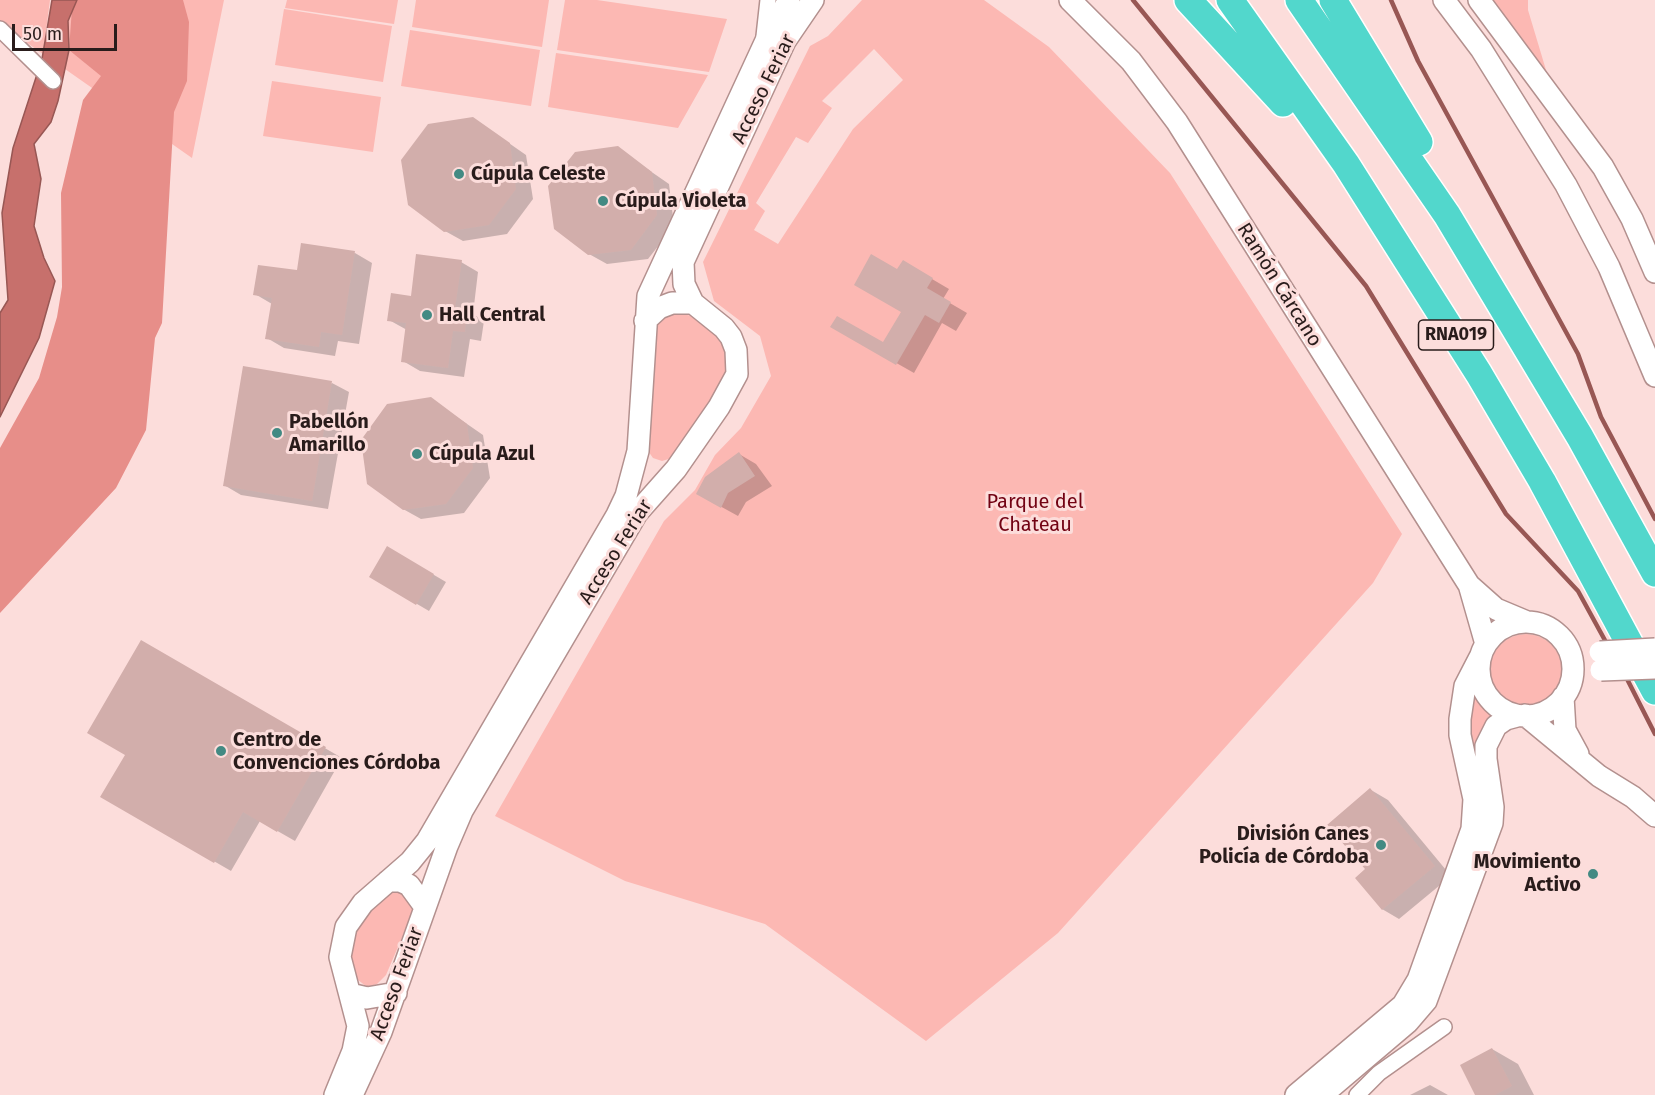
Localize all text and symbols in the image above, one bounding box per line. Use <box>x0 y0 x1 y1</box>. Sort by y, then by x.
scale bar <box>15 12 120 50</box>
text: 50 m <box>23 23 62 45</box>
street label: Acceso Feriar <box>727 30 801 148</box>
place label: Cúpula Celeste <box>471 162 606 186</box>
marker: Cúpula Celeste <box>452 167 466 181</box>
place label: Cúpula Violeta <box>615 189 747 213</box>
marker: Cúpula Violeta <box>596 194 610 208</box>
street label: Ramón Cárcano <box>1231 219 1327 351</box>
place label: Hall Central <box>439 303 545 327</box>
marker: Hall Central <box>420 308 434 322</box>
road number: RNA019 <box>1418 320 1494 350</box>
place label: Pabellón Amarillo <box>289 410 369 457</box>
marker: Pabellón Amarillo <box>270 426 284 440</box>
place label: Cúpula Azul <box>429 442 535 466</box>
marker: Cúpula Azul <box>410 447 424 461</box>
park label: Parque del Chateau <box>986 490 1084 537</box>
street label: Acceso Feriar <box>574 495 658 609</box>
place label: Centro de Convenciones Córdoba <box>233 728 440 775</box>
marker: Centro de Convenciones Córdoba <box>214 744 228 758</box>
place label: División Canes Policía de Córdoba <box>1199 822 1369 869</box>
marker: División Canes Policía de Córdoba <box>1374 838 1388 852</box>
place label: Movimiento Activo <box>1474 850 1581 897</box>
marker: Movimiento Activo <box>1586 867 1600 881</box>
street label: Acceso Feriar <box>365 924 429 1044</box>

